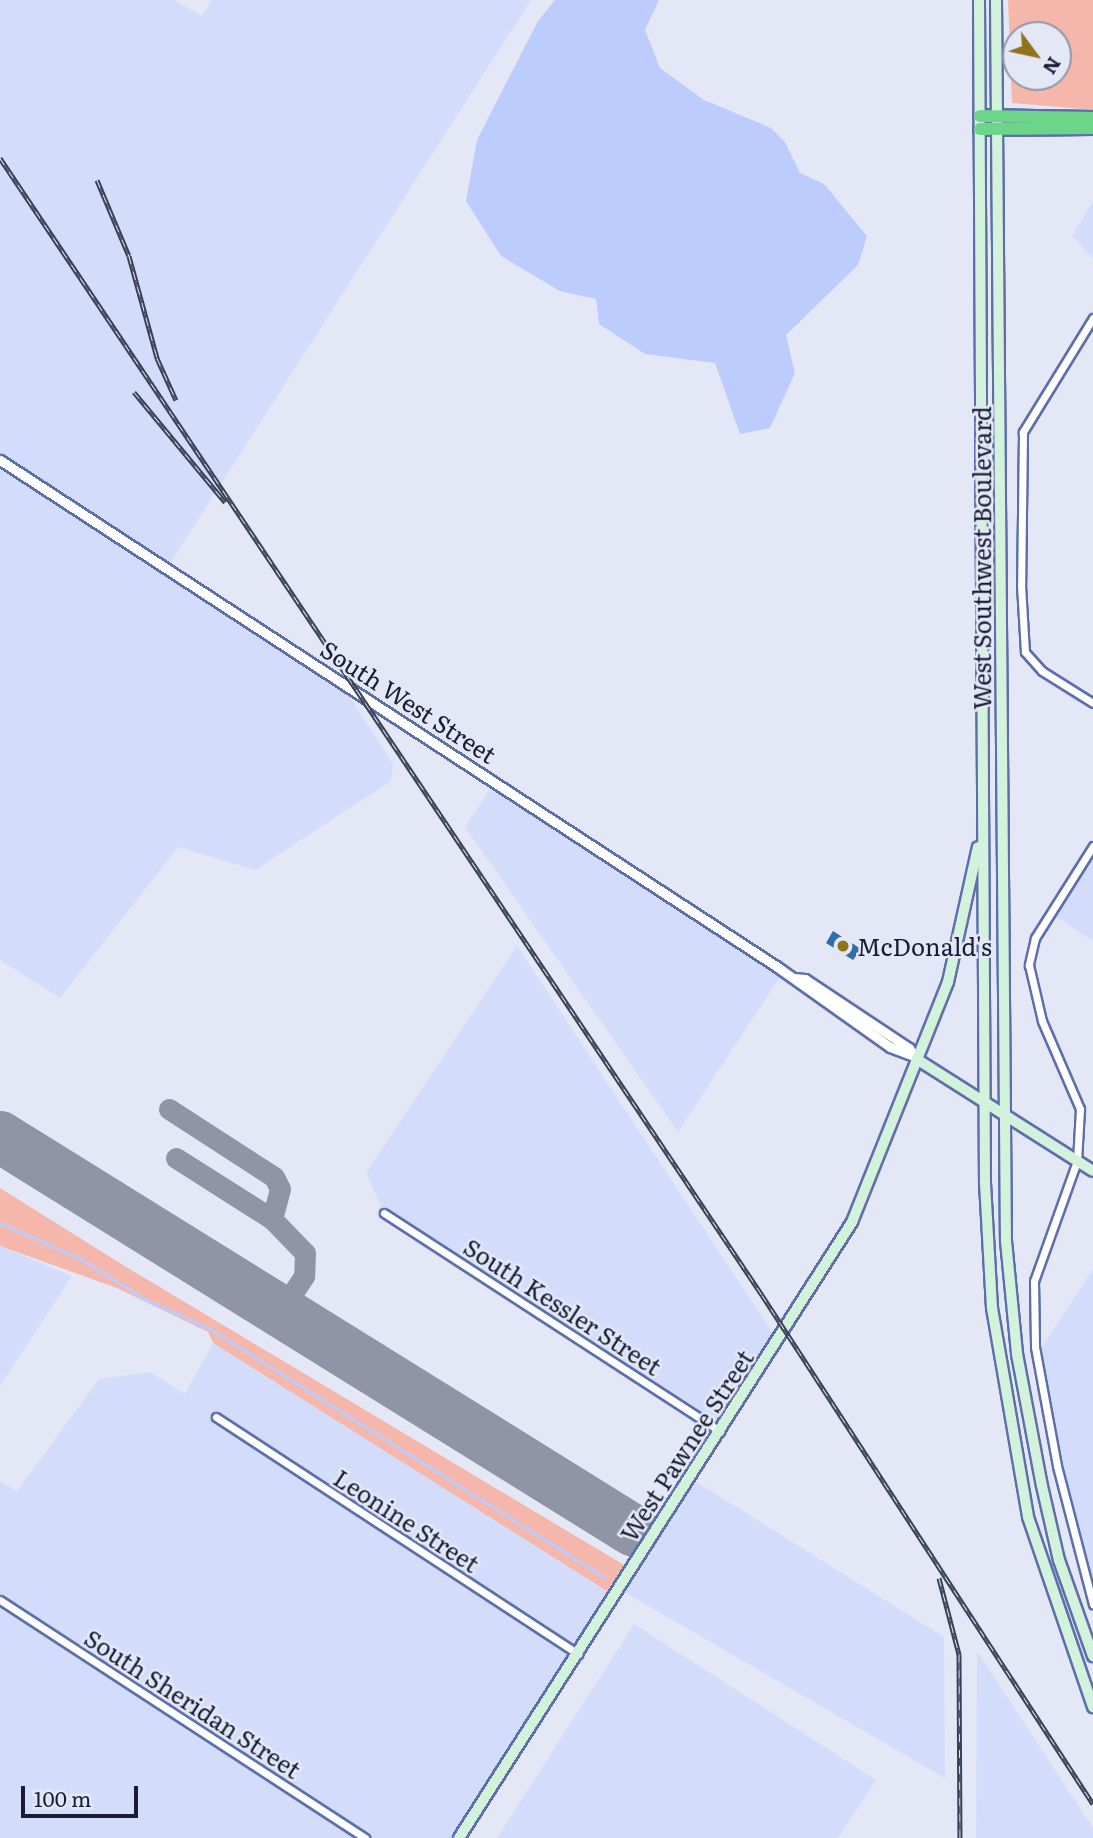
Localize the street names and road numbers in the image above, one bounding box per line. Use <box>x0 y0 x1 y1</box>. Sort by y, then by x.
street label: West Southwest Boulevard <box>967 406 995 710</box>
street label: South West Street <box>316 634 502 768</box>
street label: South Kessler Street <box>459 1231 667 1381</box>
street label: West Pawnee Street <box>613 1344 759 1546</box>
street label: Leonine Street <box>329 1462 485 1578</box>
street label: South Sheridan Street <box>80 1622 306 1784</box>

